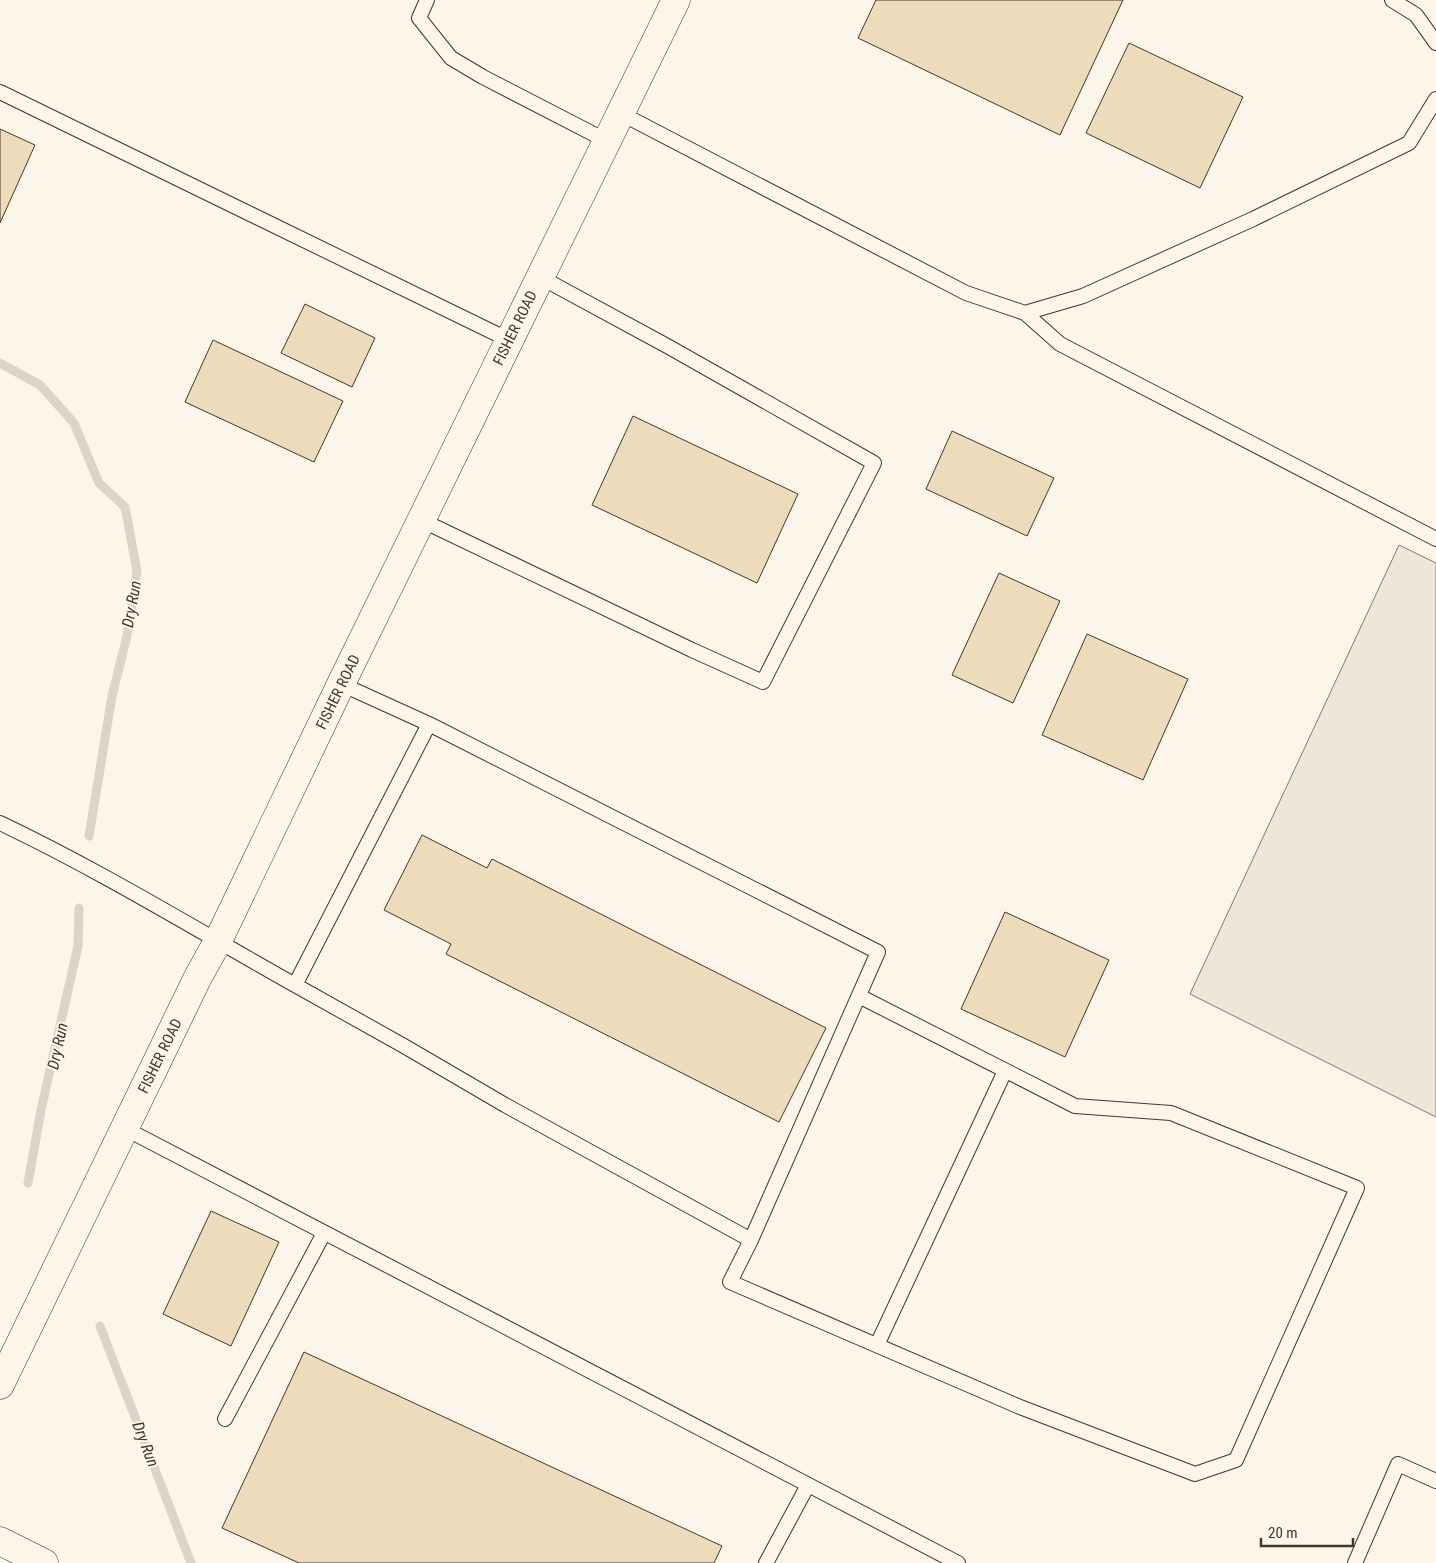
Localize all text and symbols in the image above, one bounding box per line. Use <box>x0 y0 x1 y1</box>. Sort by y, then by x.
street label: FISHER ROAD <box>489 288 541 368</box>
water label: Dry Run <box>118 579 145 629</box>
street label: FISHER ROAD <box>312 652 364 732</box>
street label: FISHER ROAD <box>134 1016 186 1096</box>
water label: Dry Run <box>43 1021 72 1071</box>
water label: Dry Run <box>128 1419 163 1470</box>
scale bar <box>1261 1516 1354 1548</box>
text: 20 m <box>1268 1524 1298 1542</box>

